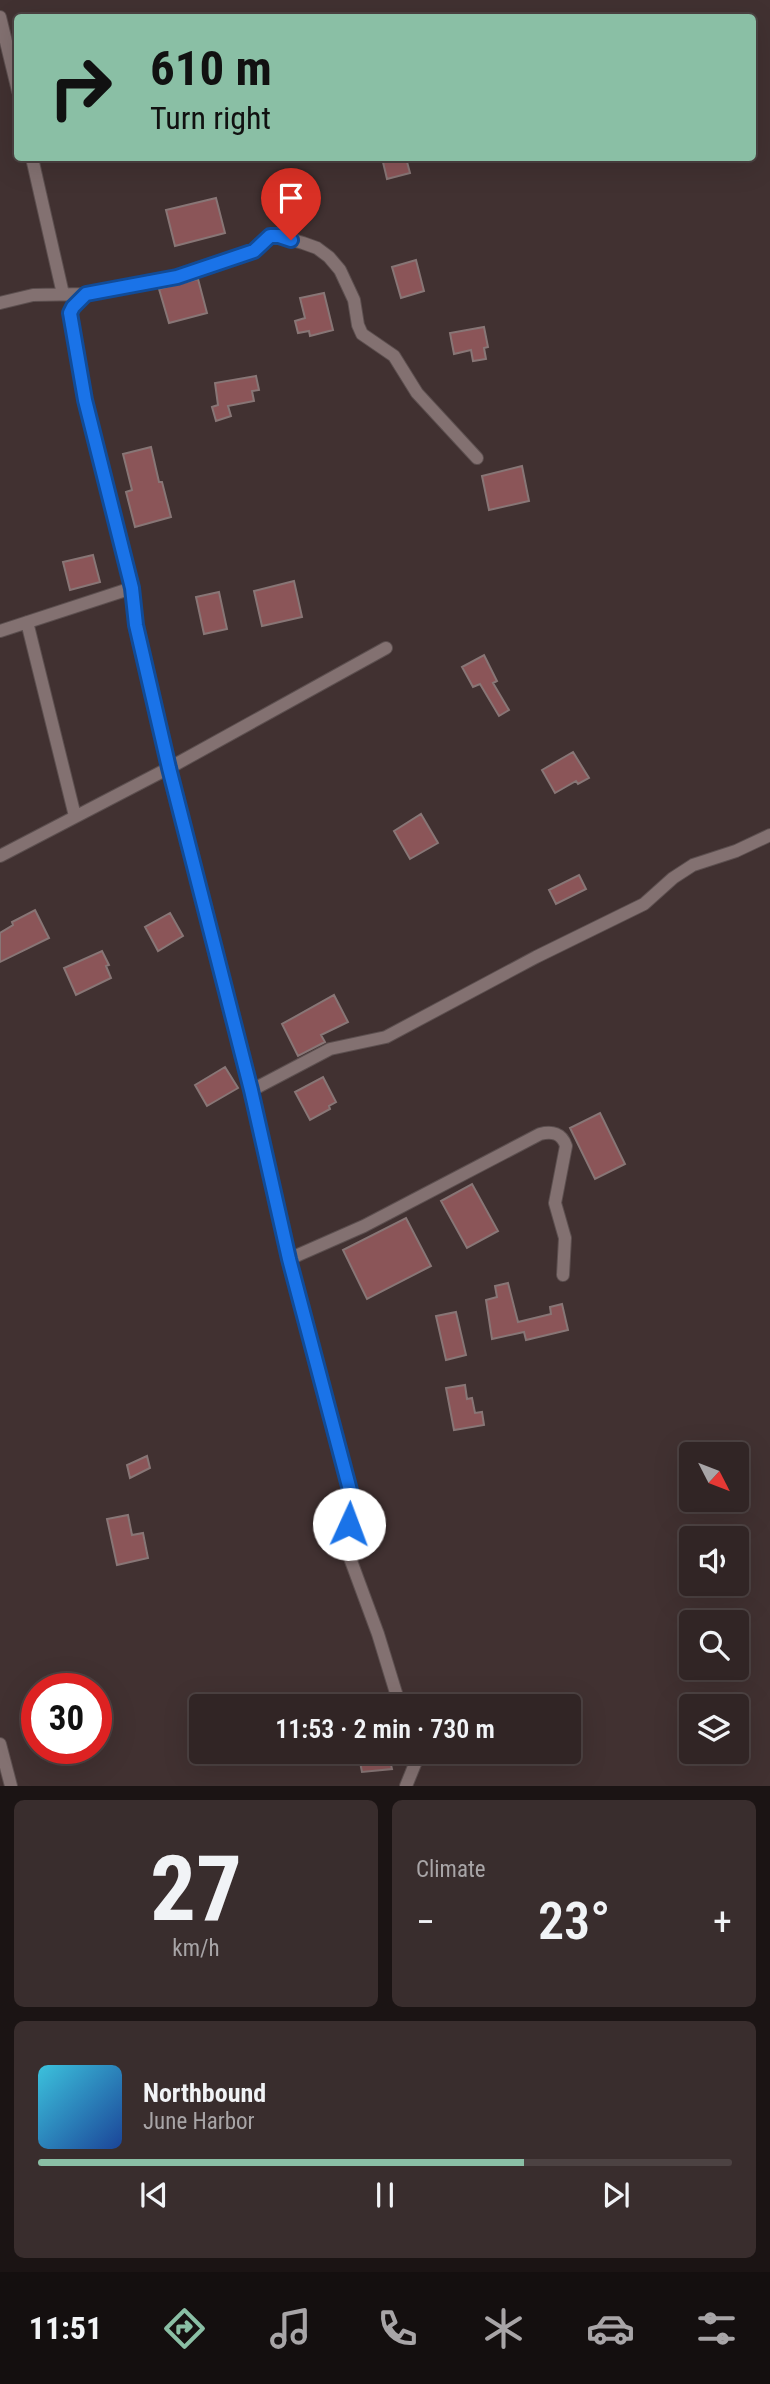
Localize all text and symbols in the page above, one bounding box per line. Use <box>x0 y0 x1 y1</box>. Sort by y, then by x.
text: 610 m <box>150 40 272 97</box>
icon: right <box>35 42 126 133</box>
text: Turn right <box>150 99 271 137</box>
pin <box>261 168 321 240</box>
icon: arrive <box>272 179 310 217</box>
north arrow <box>679 1442 749 1512</box>
map controls <box>679 1442 749 1764</box>
position arrow <box>312 1487 386 1561</box>
button: sound <box>679 1526 749 1596</box>
button: search <box>679 1610 749 1680</box>
speed limit sign: 30 <box>21 1673 112 1764</box>
button: layers <box>679 1694 749 1764</box>
text: 11:53 · 2 min · 730 m <box>275 1714 495 1744</box>
text: 27 <box>150 1836 242 1942</box>
text: Climate <box>416 1856 486 1883</box>
text: 23° <box>538 1891 610 1952</box>
text: − <box>416 1900 435 1944</box>
text: + <box>713 1900 732 1944</box>
text: km/h <box>172 1935 220 1962</box>
text: Northbound <box>143 2078 266 2108</box>
text: June Harbor <box>143 2108 255 2135</box>
icon: previous <box>135 2176 173 2214</box>
icon: pause <box>366 2176 404 2214</box>
icon: next <box>597 2176 635 2214</box>
icon: directions <box>160 2304 209 2353</box>
icon: music <box>266 2304 315 2353</box>
icon: phone <box>373 2304 422 2353</box>
icon: climate <box>479 2304 528 2353</box>
icon: car <box>586 2304 635 2353</box>
icon: filters <box>692 2304 741 2353</box>
text: 11:51 <box>29 2309 102 2347</box>

